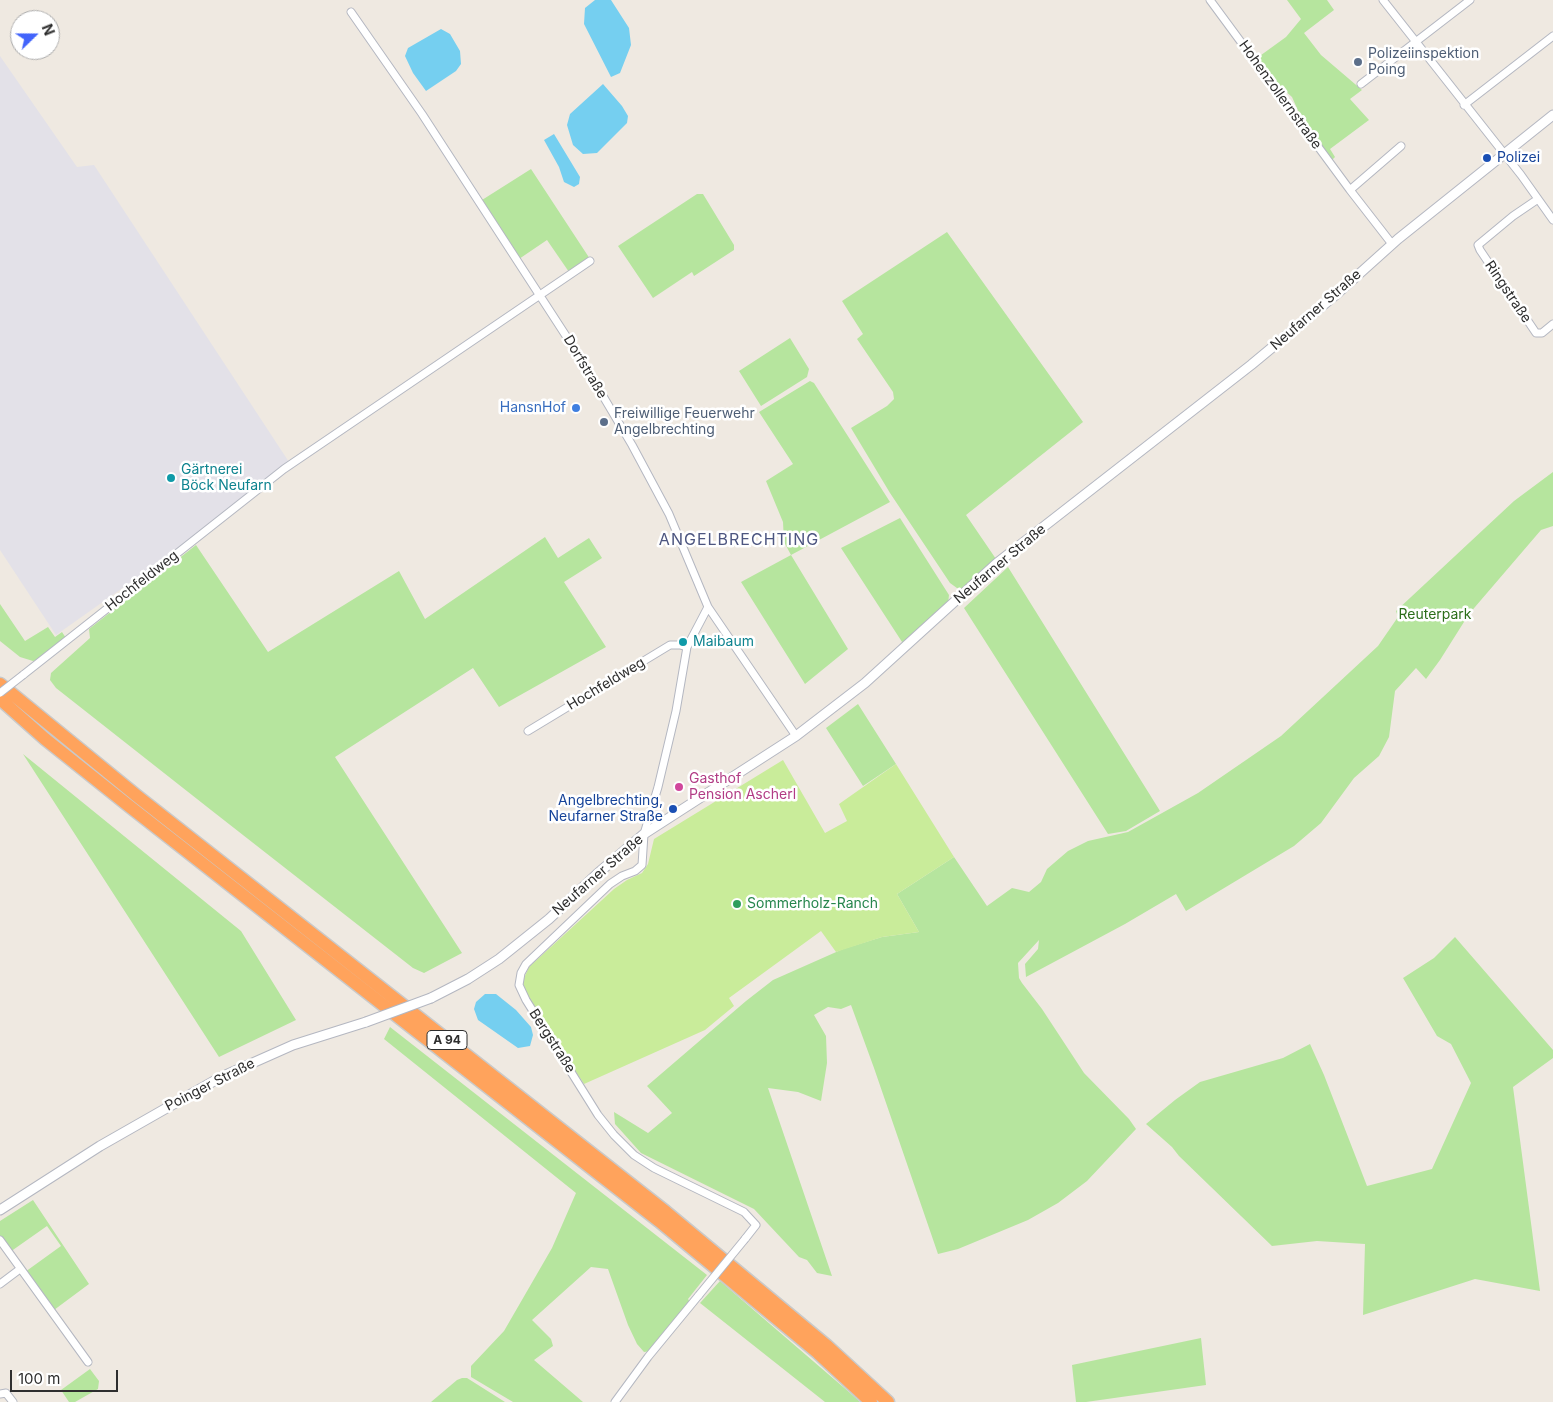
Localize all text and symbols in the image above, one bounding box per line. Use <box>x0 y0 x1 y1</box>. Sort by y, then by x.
north arrow <box>10 10 60 60</box>
text: N <box>39 21 58 38</box>
street label: Hohenzollernstraße <box>1235 37 1325 153</box>
place label: Polizeiinspektion Poing <box>1368 46 1479 78</box>
marker: Polizeiinspektion Poing <box>1352 56 1364 68</box>
place label: Polizei <box>1497 150 1540 166</box>
marker: Polizei <box>1481 152 1493 164</box>
street label: Ringstraße <box>1481 258 1535 326</box>
street label: Neufarner Straße <box>1267 266 1365 354</box>
street label: Dorfstraße <box>560 332 610 402</box>
place label: HansnHof <box>500 400 566 416</box>
marker: HansnHof <box>570 402 582 414</box>
place label: Freiwillige Feuerwehr Angelbrechting <box>614 406 755 438</box>
marker: Freiwillige Feuerwehr Angelbrechting <box>598 416 610 428</box>
place label: Gärtnerei Böck Neufarn <box>181 462 272 494</box>
marker: Gärtnerei Böck Neufarn <box>165 472 177 484</box>
street label: Neufarner Straße <box>951 521 1049 607</box>
district label: ANGELBRECHTING <box>657 530 821 550</box>
street label: Hochfeldweg <box>102 547 182 615</box>
park label: Reuterpark <box>1398 607 1472 623</box>
place label: Maibaum <box>693 634 754 650</box>
marker: Maibaum <box>677 636 689 648</box>
street label: Hochfeldweg <box>564 654 648 714</box>
place label: Gasthof Pension Ascherl <box>689 771 796 804</box>
marker: Gasthof Pension Ascherl <box>673 781 685 793</box>
place label: Angelbrechting, Neufarner Straße <box>549 793 663 826</box>
marker: Angelbrechting, Neufarner Straße <box>667 803 679 815</box>
street label: Neufarner Straße <box>549 831 647 919</box>
place label: Sommerholz-Ranch <box>747 896 878 912</box>
marker: Sommerholz-Ranch <box>731 898 743 910</box>
street label: Bergstraße <box>525 1006 579 1076</box>
road number: A 94 <box>427 1030 467 1050</box>
street label: Poinger Straße <box>162 1055 258 1115</box>
scale bar <box>12 1360 120 1392</box>
text: 100 m <box>18 1369 60 1388</box>

